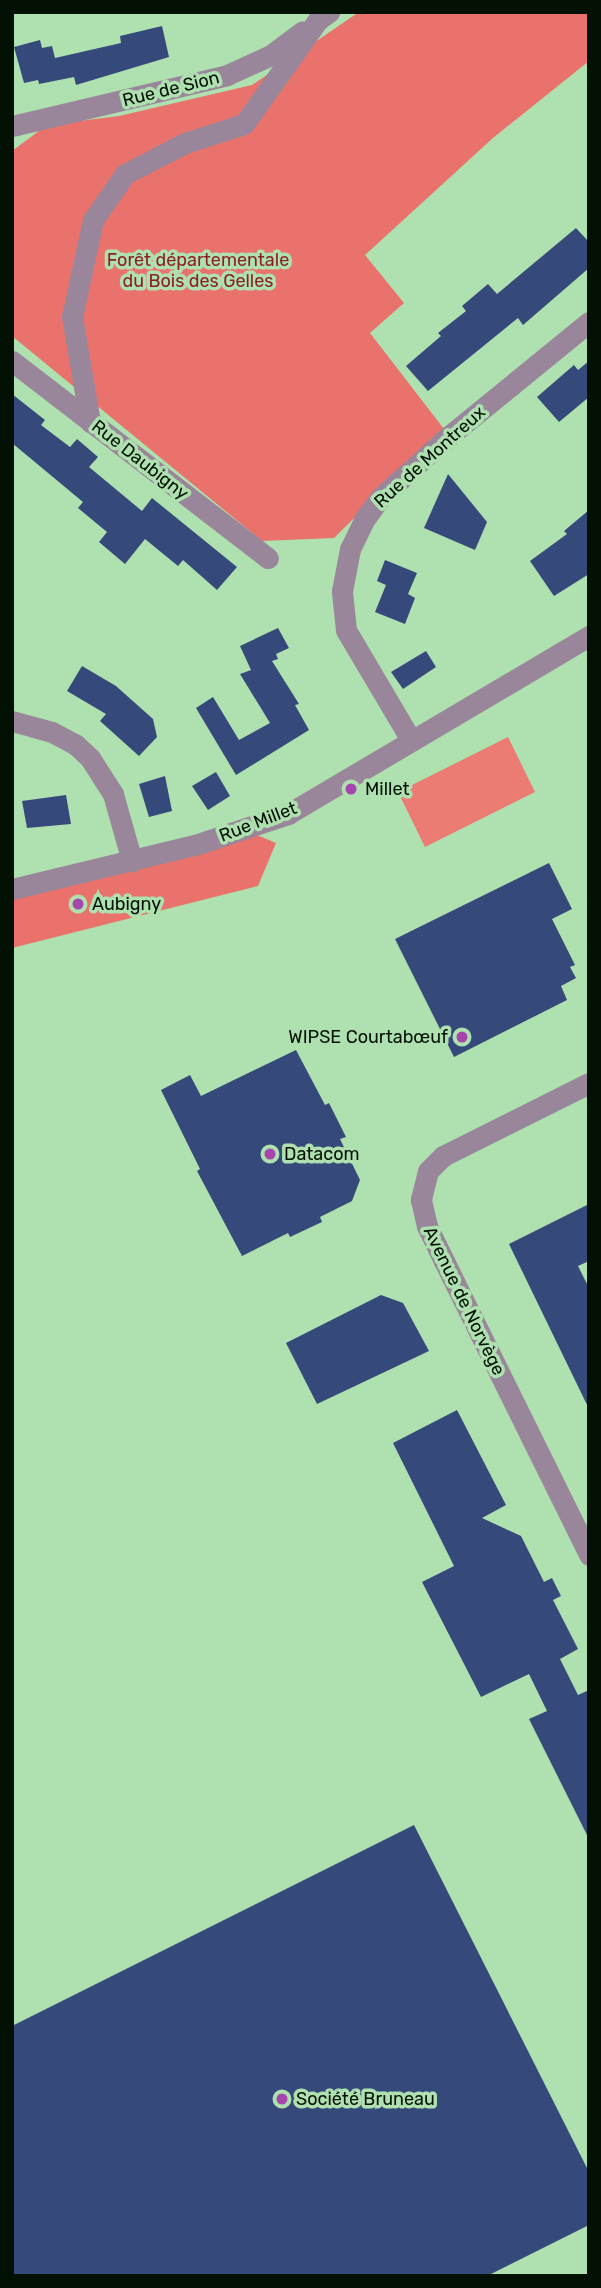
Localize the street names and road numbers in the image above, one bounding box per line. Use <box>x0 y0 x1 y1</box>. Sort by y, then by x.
street label: Rue de Sion <box>120 67 222 111</box>
street label: Rue de Montreux <box>370 401 490 513</box>
street label: Rue Daubigny <box>87 416 193 504</box>
street label: Rue Millet <box>216 797 300 847</box>
street label: Avenue de Norvège <box>419 1223 509 1379</box>

